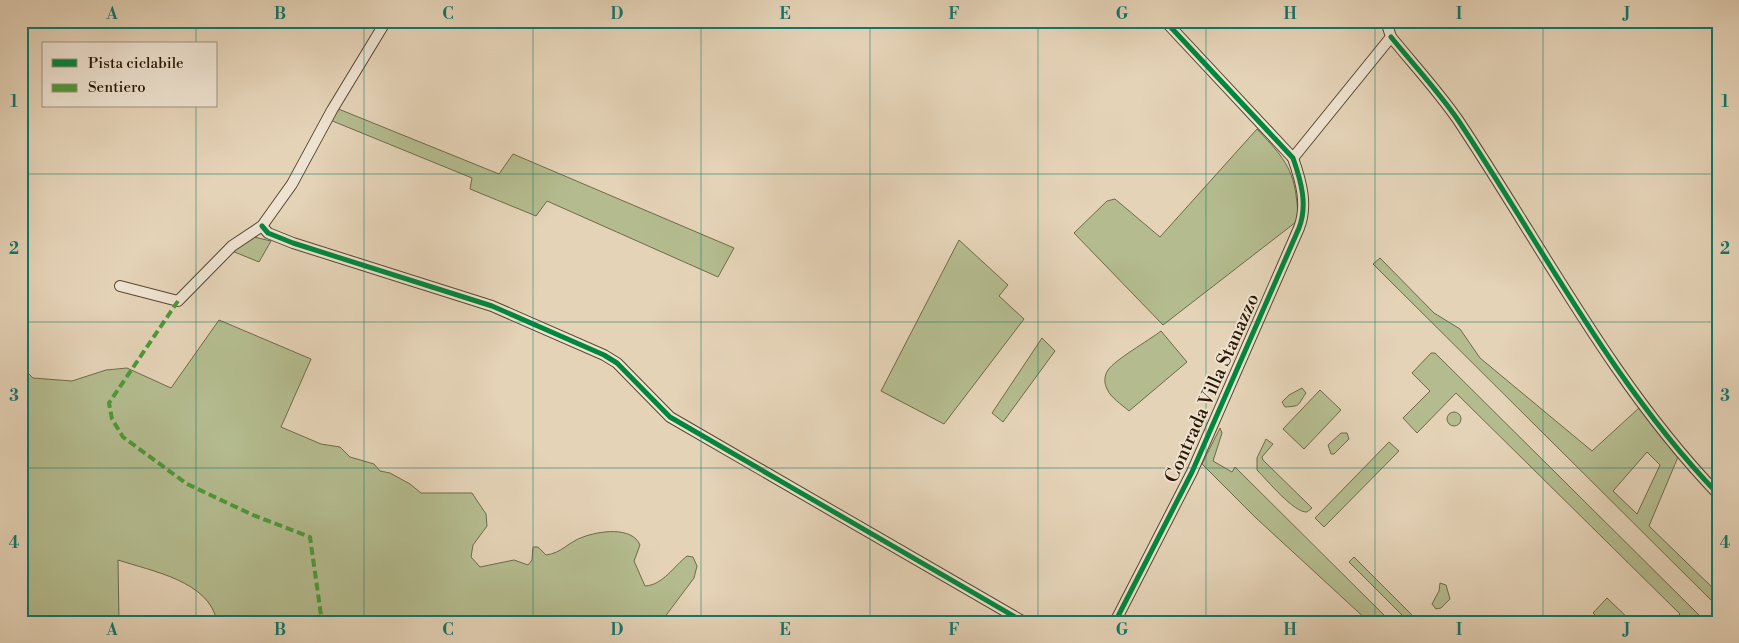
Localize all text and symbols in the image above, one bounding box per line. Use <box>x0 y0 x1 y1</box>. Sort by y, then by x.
text: A <box>105 4 118 24</box>
text: B <box>274 4 286 24</box>
text: C <box>442 4 454 24</box>
text: D <box>611 4 624 24</box>
text: E <box>779 4 791 24</box>
text: F <box>948 4 960 24</box>
text: G <box>1116 4 1129 24</box>
text: H <box>1283 4 1297 24</box>
text: I <box>1456 4 1462 24</box>
text: J <box>1622 4 1630 24</box>
legend <box>42 42 218 108</box>
text: Pista ciclabile <box>88 54 184 73</box>
text: Sentiero <box>88 78 146 97</box>
text: 1 <box>10 92 18 112</box>
text: 1 <box>1721 92 1729 112</box>
text: 2 <box>9 239 19 259</box>
text: 2 <box>1720 239 1730 259</box>
street label: Contrada Villa Stanazzo <box>1159 290 1265 486</box>
text: 3 <box>9 386 19 406</box>
text: 3 <box>1720 386 1730 406</box>
text: 4 <box>9 533 20 553</box>
text: 4 <box>1720 533 1731 553</box>
text: A <box>105 620 118 640</box>
text: B <box>274 620 286 640</box>
text: C <box>442 620 454 640</box>
text: D <box>611 620 624 640</box>
text: E <box>779 620 791 640</box>
text: F <box>948 620 960 640</box>
text: G <box>1116 620 1129 640</box>
text: H <box>1283 620 1297 640</box>
text: I <box>1456 620 1462 640</box>
text: J <box>1622 620 1630 640</box>

